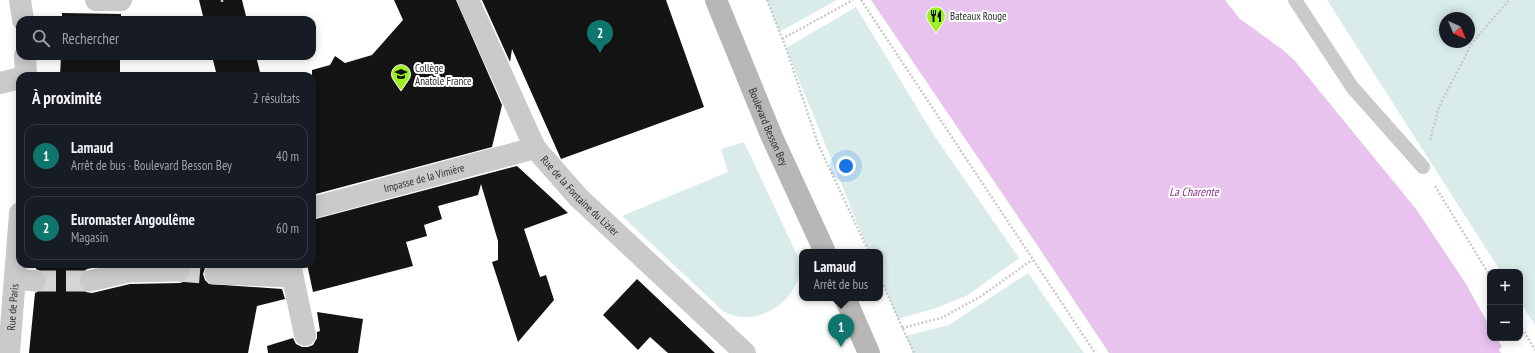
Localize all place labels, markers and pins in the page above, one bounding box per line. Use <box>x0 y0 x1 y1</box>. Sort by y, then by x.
restaurant icon: Bateaux Rouge <box>925 5 947 33</box>
place label: Bateaux Rouge <box>950 9 1007 23</box>
pin: 2 <box>587 20 613 53</box>
place label: Collège Anatole France <box>415 61 472 88</box>
school or university icon: Collège Anatole France <box>390 63 412 91</box>
pin: 1 <box>828 314 854 347</box>

